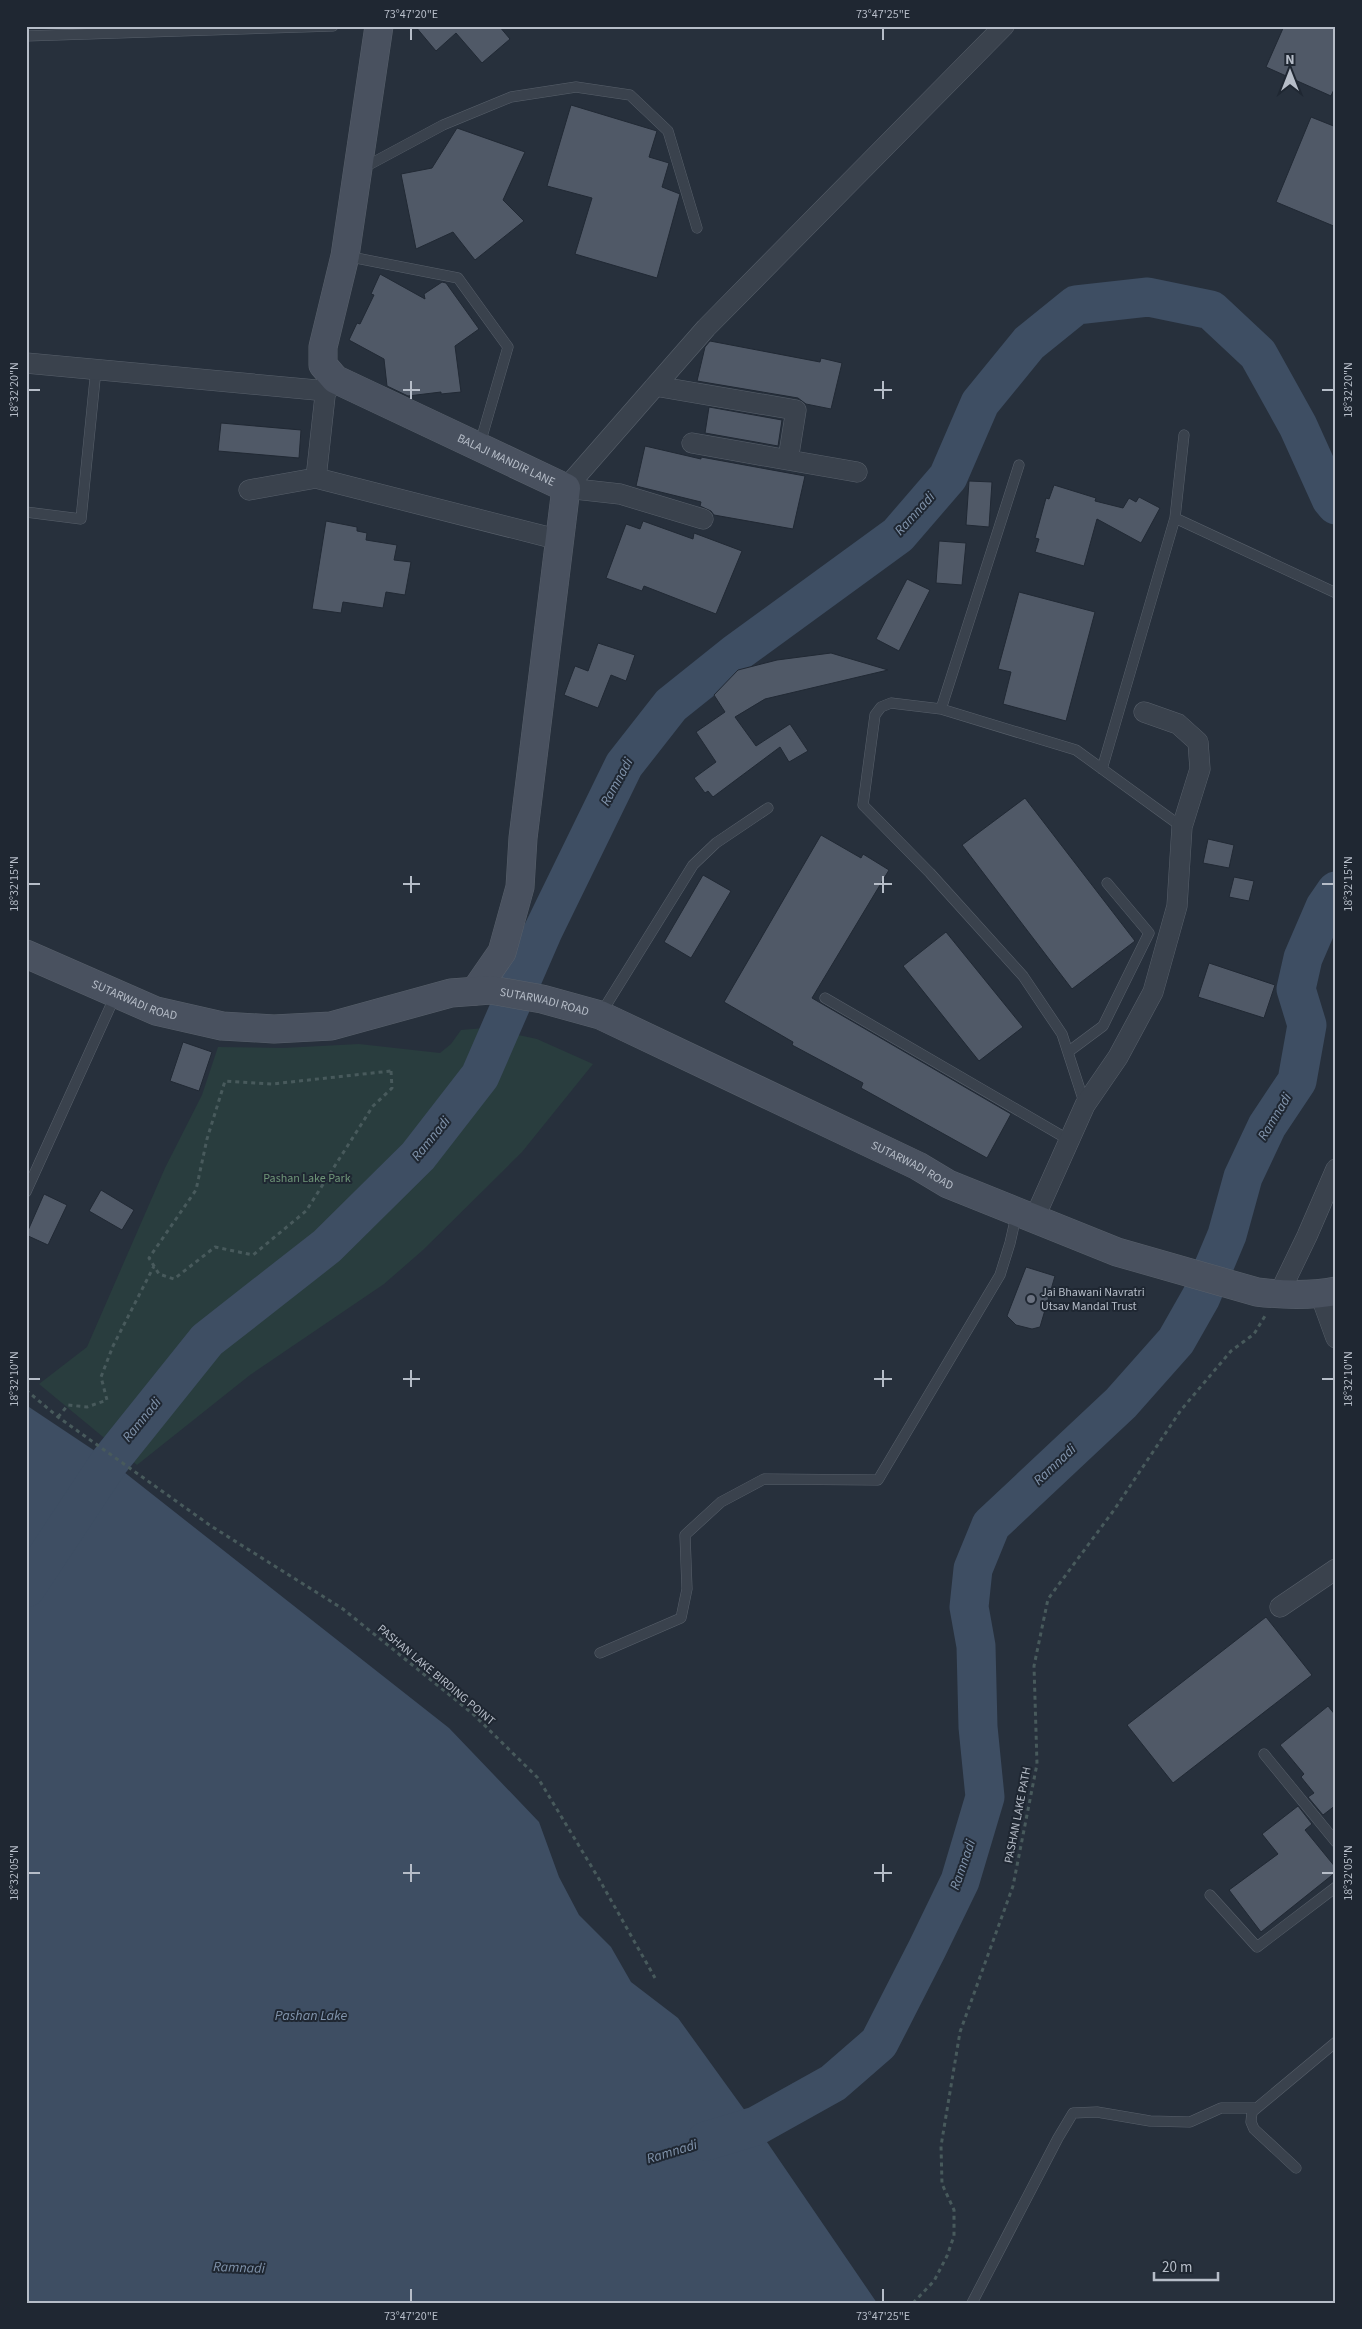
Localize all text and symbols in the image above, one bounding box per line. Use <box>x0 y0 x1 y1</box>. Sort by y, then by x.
text: 73°47'20"E <box>384 6 438 23</box>
text: 73°47'25"E <box>856 6 910 23</box>
north arrow <box>1264 48 1314 98</box>
text: N <box>1285 50 1295 70</box>
text: 18°32'20"N <box>6 362 23 418</box>
text: 18°32'20"N <box>1340 362 1357 418</box>
street label: BALAJI MANDIR LANE <box>454 429 558 490</box>
water label: Ramnadi <box>890 487 940 540</box>
water label: Ramnadi <box>596 754 639 810</box>
text: 18°32'15"N <box>6 856 23 912</box>
text: 18°32'15"N <box>1340 856 1357 912</box>
street label: SUTARWADI ROAD <box>89 975 179 1024</box>
street label: SUTARWADI ROAD <box>498 983 591 1020</box>
water label: Ramnadi <box>1253 1089 1297 1144</box>
water label: Ramnadi <box>407 1112 456 1165</box>
street label: SUTARWADI ROAD <box>868 1136 956 1194</box>
park label: Pashan Lake Park <box>263 1170 351 1187</box>
place label: Jai Bhawani Navratri Utsav Mandal Trust <box>1041 1284 1145 1315</box>
marker: Jai Bhawani Navratri Utsav Mandal Trust <box>1025 1293 1037 1305</box>
text: 18°32'10"N <box>6 1351 23 1407</box>
text: 18°32'10"N <box>1340 1351 1357 1407</box>
water label: Ramnadi <box>118 1393 167 1446</box>
water label: Ramnadi <box>1029 1439 1081 1490</box>
street label: PASHAN LAKE BIRDING POINT <box>373 1621 499 1730</box>
street label: PASHAN LAKE PATH <box>1000 1765 1036 1865</box>
water label: Ramnadi <box>945 1837 981 1893</box>
text: 18°32'05"N <box>6 1845 23 1901</box>
text: 18°32'05"N <box>1340 1845 1357 1901</box>
water label: Pashan Lake <box>275 2006 348 2026</box>
water label: Ramnadi <box>644 2135 700 2169</box>
scale bar <box>1154 2249 1218 2281</box>
water label: Ramnadi <box>213 2257 266 2279</box>
text: 20 m <box>1162 2257 1192 2278</box>
text: 73°47'20"E <box>384 2308 438 2325</box>
text: 73°47'25"E <box>856 2308 910 2325</box>

